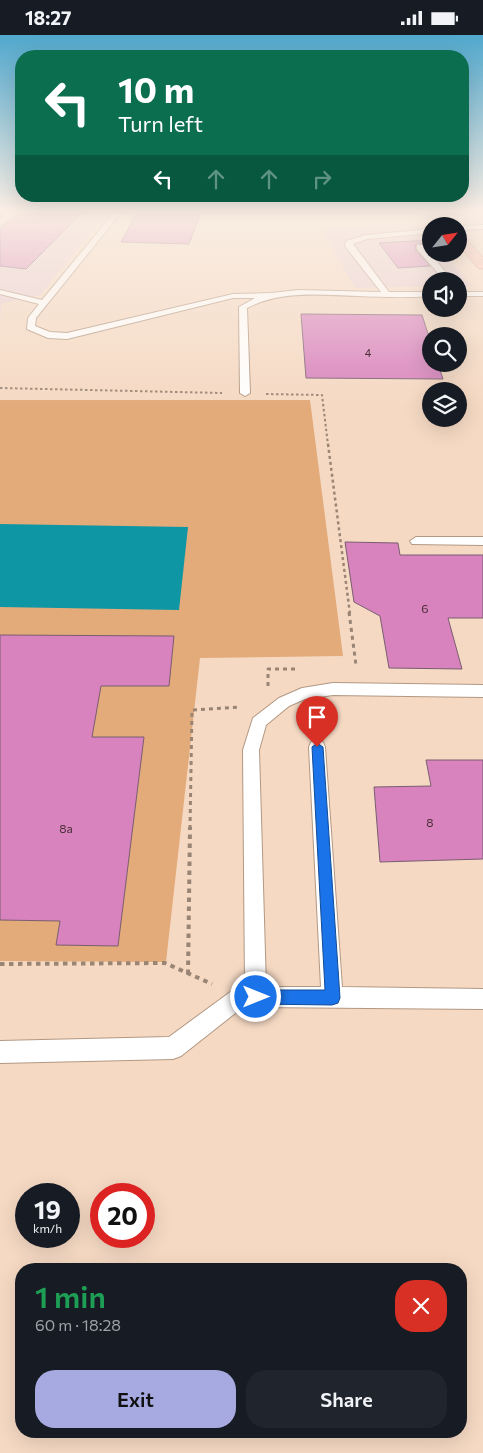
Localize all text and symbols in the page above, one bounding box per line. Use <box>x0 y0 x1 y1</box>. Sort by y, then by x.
text: 18:27 <box>25 6 72 29</box>
text: 10 m <box>118 67 194 110</box>
icon: left <box>35 70 100 135</box>
text: Turn left <box>118 110 203 137</box>
icon: left <box>149 165 177 193</box>
icon: ahead <box>202 165 230 193</box>
icon: ahead <box>255 165 283 193</box>
icon: right <box>308 165 336 193</box>
north arrow <box>422 217 468 263</box>
map controls <box>422 217 467 427</box>
button: sound <box>422 272 467 317</box>
button: search <box>422 327 467 372</box>
house number: 4 <box>365 346 372 359</box>
button: layers <box>422 382 467 427</box>
house number: 6 <box>421 601 429 615</box>
pin <box>296 696 338 747</box>
icon: arrive <box>303 703 331 731</box>
house number: 8 <box>426 815 434 829</box>
house number: 8a <box>59 821 73 835</box>
position arrow <box>229 970 281 1022</box>
speed limit sign: 20 <box>90 1183 155 1248</box>
text: 19 <box>34 1194 61 1224</box>
text: km/h <box>33 1221 62 1235</box>
text: 1 min <box>35 1277 106 1314</box>
button: close <box>395 1280 447 1332</box>
text: 60 m · 18:28 <box>35 1315 121 1334</box>
button: Exit <box>35 1370 236 1428</box>
button: Share <box>246 1370 447 1428</box>

